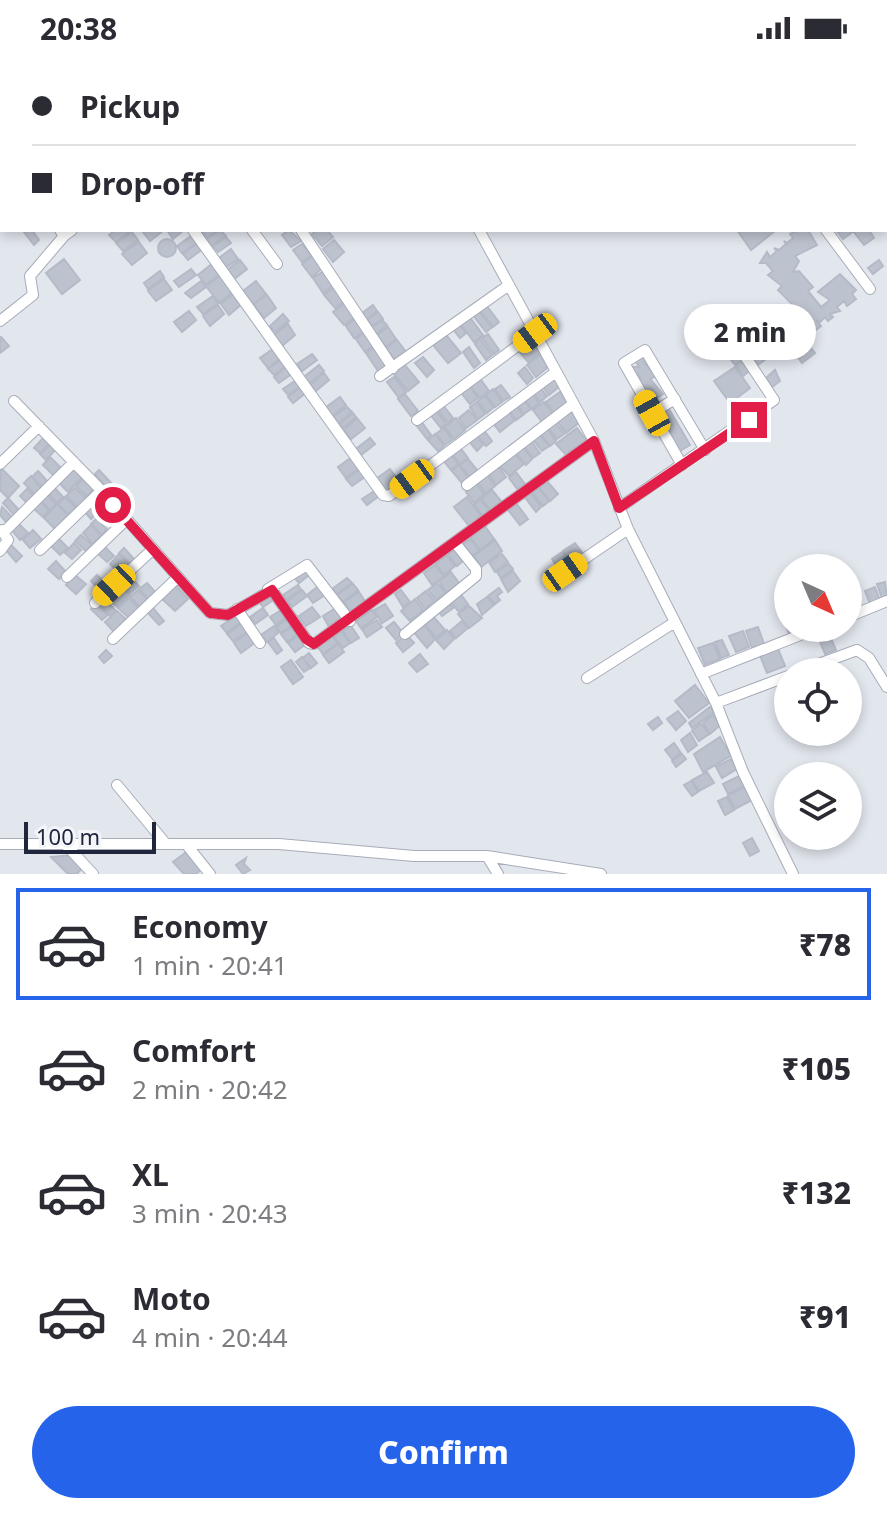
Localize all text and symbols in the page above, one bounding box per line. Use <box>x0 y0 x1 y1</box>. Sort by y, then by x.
text: 20:38 <box>40 8 117 49</box>
text: Pickup <box>80 86 180 127</box>
text: Drop-off <box>80 163 204 204</box>
callout: 2 min <box>683 304 815 360</box>
car <box>509 309 561 357</box>
text: 2 min <box>714 314 786 350</box>
car <box>630 386 674 440</box>
route end <box>731 402 767 438</box>
car <box>386 455 438 503</box>
route start <box>95 487 131 523</box>
car <box>538 548 592 596</box>
north arrow <box>774 554 862 642</box>
map controls <box>774 554 862 850</box>
car <box>88 560 140 610</box>
button: locate <box>774 658 862 746</box>
button: layers <box>774 762 862 850</box>
scale bar <box>24 818 156 854</box>
text: 100 m <box>36 821 100 851</box>
text: Economy <box>132 906 268 947</box>
icon: car <box>36 908 108 980</box>
text: ₹78 <box>799 924 851 965</box>
text: 1 min · 20:41 <box>132 947 288 983</box>
text: Comfort <box>132 1030 256 1071</box>
icon: car <box>36 1032 108 1104</box>
text: ₹105 <box>782 1048 851 1089</box>
text: 2 min · 20:42 <box>132 1071 288 1107</box>
text: XL <box>132 1154 169 1195</box>
icon: car <box>36 1156 108 1228</box>
text: ₹132 <box>782 1172 851 1213</box>
text: 3 min · 20:43 <box>132 1195 288 1231</box>
text: Moto <box>132 1278 211 1319</box>
icon: car <box>36 1280 108 1352</box>
text: ₹91 <box>799 1296 851 1337</box>
text: 4 min · 20:44 <box>132 1319 288 1355</box>
button: Confirm <box>32 1406 855 1498</box>

